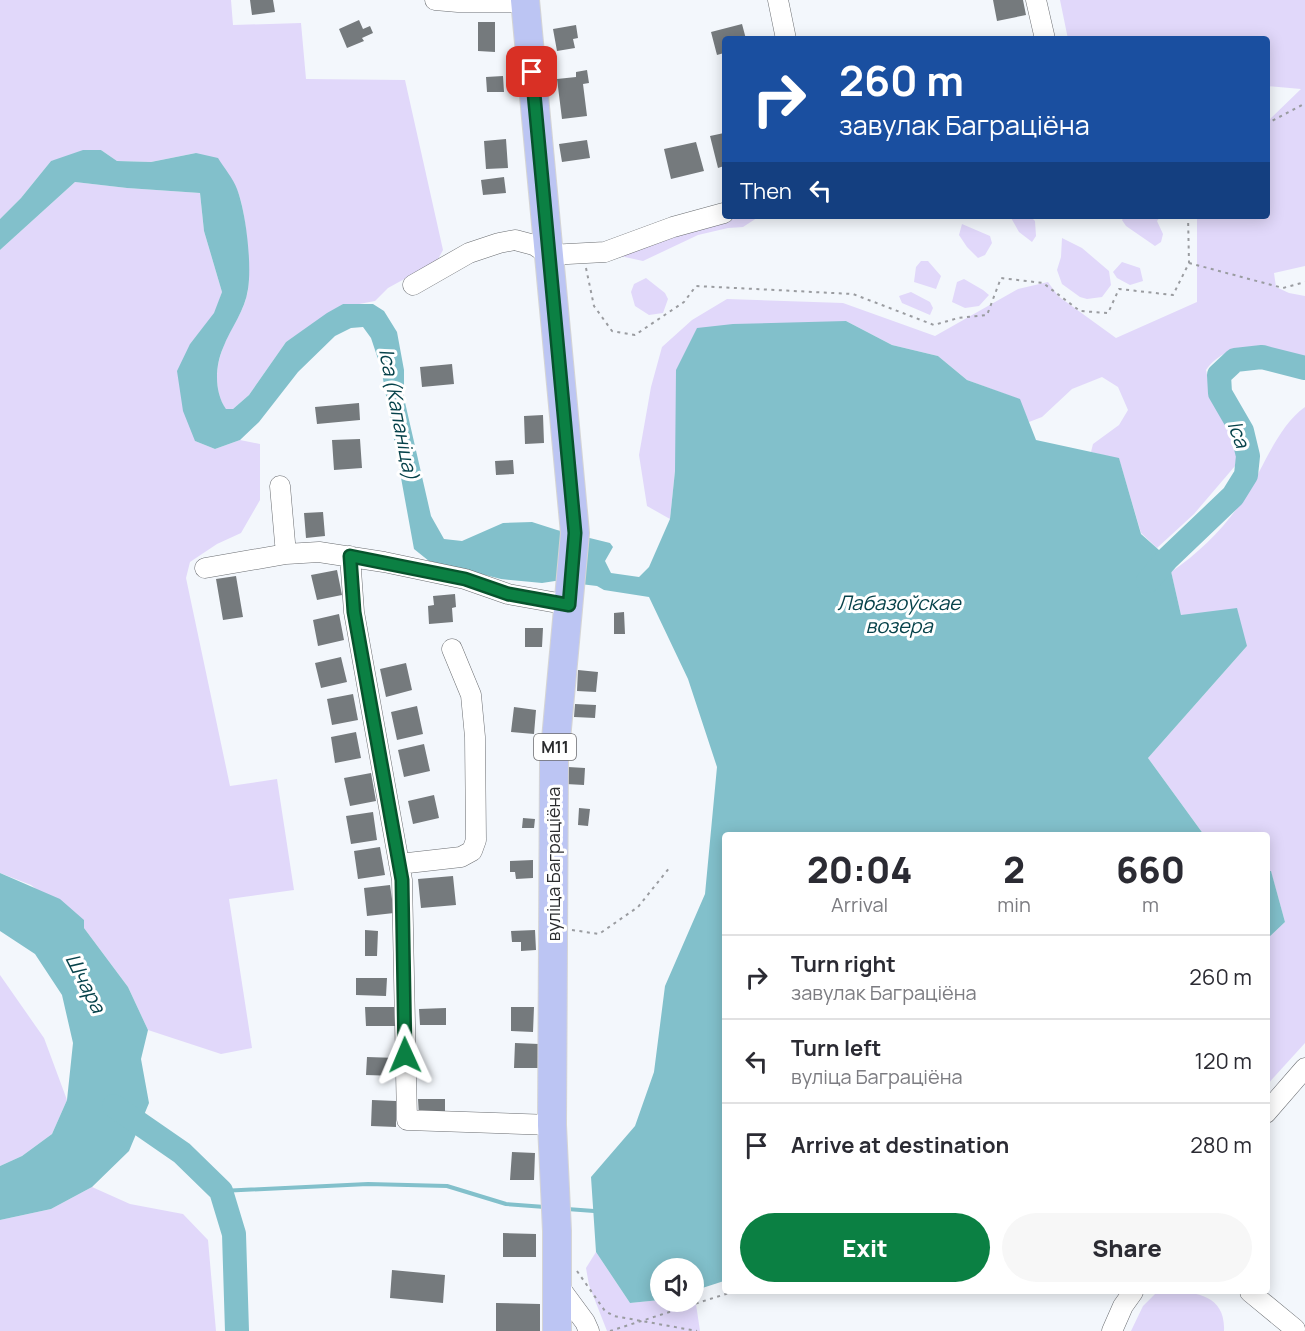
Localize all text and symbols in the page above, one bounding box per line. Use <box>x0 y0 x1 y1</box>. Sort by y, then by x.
pin <box>506 46 557 97</box>
text: 260 m <box>839 51 964 109</box>
icon: arrive <box>515 55 548 88</box>
icon: right <box>740 60 818 138</box>
text: завулак Баграціёна <box>839 106 1090 143</box>
icon: left <box>804 174 837 207</box>
text: Then <box>740 176 792 206</box>
water label: Іса (Капаніца) <box>373 346 425 482</box>
water label: Іса <box>1222 417 1257 452</box>
water label: Лабазоўскае возера <box>837 589 962 639</box>
road number: М11 <box>534 734 576 760</box>
street label: вуліца Баграціёна <box>541 787 565 941</box>
text: 20:04 <box>807 845 912 894</box>
text: 2 <box>1003 845 1025 894</box>
text: 660 <box>1116 845 1185 894</box>
text: Arrival <box>831 891 888 918</box>
text: min <box>997 891 1031 918</box>
text: m <box>1142 891 1159 918</box>
water label: Шчара <box>60 949 113 1018</box>
text: Turn right <box>791 949 896 979</box>
icon: right <box>740 961 773 994</box>
text: 260 m <box>1189 962 1252 992</box>
text: завулак Баграціёна <box>791 979 977 1006</box>
position arrow <box>373 1023 437 1087</box>
text: Turn left <box>791 1033 881 1063</box>
icon: left <box>740 1045 773 1078</box>
text: 120 m <box>1194 1046 1252 1076</box>
text: вуліца Баграціёна <box>791 1063 963 1090</box>
icon: arrive <box>740 1129 773 1162</box>
text: Arrive at destination <box>791 1130 1009 1160</box>
text: 280 m <box>1190 1130 1252 1160</box>
button: Exit <box>740 1213 990 1282</box>
button: Share <box>1002 1213 1252 1282</box>
map controls <box>650 1258 704 1312</box>
button: sound <box>650 1258 704 1312</box>

